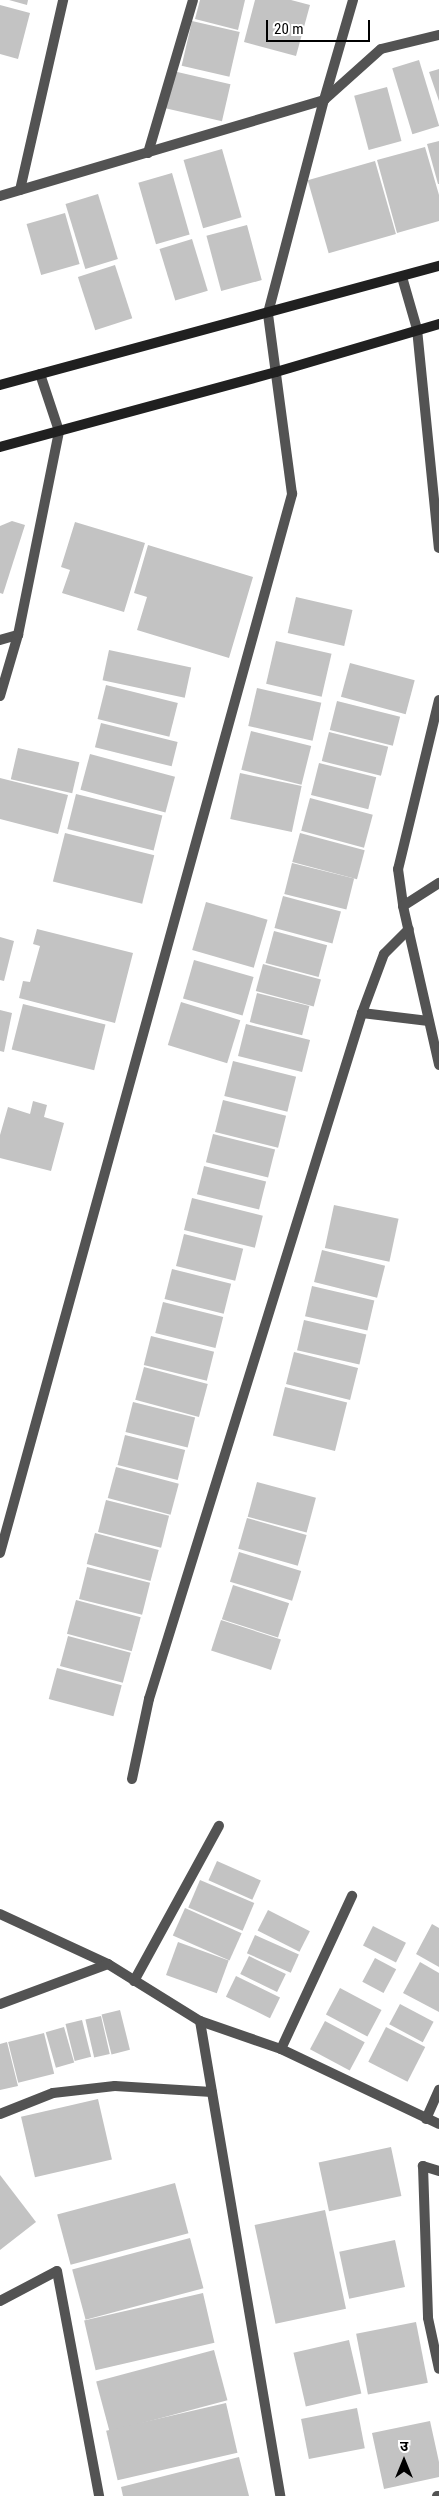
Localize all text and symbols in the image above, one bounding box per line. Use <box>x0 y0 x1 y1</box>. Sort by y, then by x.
scale bar <box>269 10 373 42</box>
text: 20 m <box>274 20 304 38</box>
north arrow <box>379 2436 429 2486</box>
text: उ <box>400 2438 408 2454</box>

